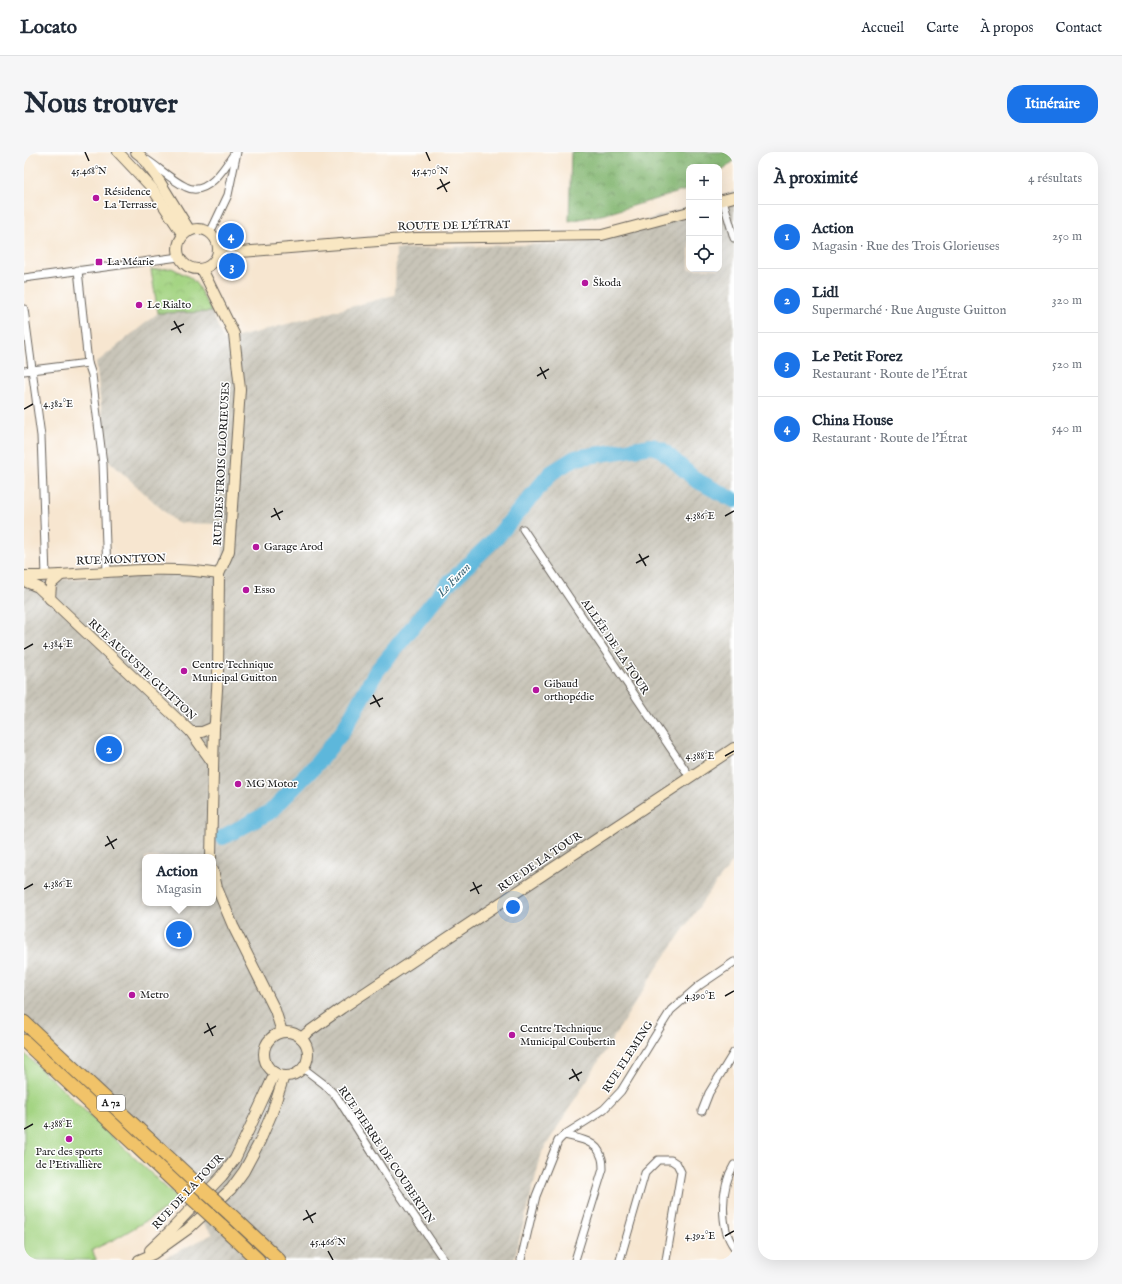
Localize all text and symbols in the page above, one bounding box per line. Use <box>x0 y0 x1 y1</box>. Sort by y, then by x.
text: Locato <box>20 16 77 40</box>
text: Accueil <box>861 19 904 37</box>
text: Carte <box>926 19 959 37</box>
text: À propos <box>981 19 1033 37</box>
text: Contact <box>1055 19 1102 37</box>
button: Itinéraire <box>1007 85 1098 123</box>
text: Nous trouver <box>24 87 178 122</box>
map controls <box>686 164 722 272</box>
button: + <box>686 164 722 200</box>
text: 45.468°N <box>71 165 107 178</box>
text: 45.470°N <box>412 165 449 178</box>
text: À proximité <box>774 168 858 189</box>
text: 4 résultats <box>1028 170 1082 187</box>
place label: Résidence La Terrasse <box>104 185 157 212</box>
marker: Résidence La Terrasse <box>91 193 101 203</box>
button: − <box>686 200 722 236</box>
street label: ROUTE DE L'ÉTRAT <box>398 218 510 234</box>
text: Action <box>812 219 854 238</box>
pin: 4 <box>218 221 244 251</box>
text: 1 <box>785 228 789 245</box>
text: 250 m <box>1052 228 1082 245</box>
button: locate <box>686 236 722 272</box>
text: Magasin · Rue des Trois Glorieuses <box>812 238 1000 255</box>
pin: 3 <box>219 251 245 281</box>
place label: La Méarie <box>107 255 154 269</box>
marker: La Méarie <box>94 257 104 267</box>
place label: Škoda <box>593 276 621 290</box>
marker: Škoda <box>580 278 590 288</box>
text: Lidl <box>812 283 839 302</box>
text: 2 <box>784 292 790 309</box>
text: 320 m <box>1052 292 1082 309</box>
place label: Le Rialto <box>147 298 191 312</box>
marker: Le Rialto <box>134 300 144 310</box>
text: Supermarché · Rue Auguste Guitton <box>812 302 1006 319</box>
text: Le Petit Forez <box>812 347 903 366</box>
text: 3 <box>785 356 789 373</box>
text: 520 m <box>1052 356 1082 373</box>
text: Restaurant · Route de l'Étrat <box>812 366 967 383</box>
street label: RUE DES TROIS GLORIEUSES <box>211 381 233 546</box>
text: 4.382°E <box>43 398 73 411</box>
text: China House <box>812 411 893 430</box>
text: 4 <box>784 420 790 437</box>
text: 540 m <box>1052 420 1082 437</box>
text: Restaurant · Route de l'Étrat <box>812 430 967 447</box>
text: 4.386°E <box>685 510 715 523</box>
place label: Garage Arod <box>264 540 323 554</box>
marker: Garage Arod <box>251 542 261 552</box>
street label: RUE MONTYON <box>76 551 167 569</box>
water label: Le Furan <box>434 560 474 601</box>
place label: Esso <box>254 583 275 597</box>
marker: Esso <box>241 585 251 595</box>
street label: ALLÉE DE LA TOUR <box>577 596 652 698</box>
street label: RUE AUGUSTE GUITTON <box>85 616 199 724</box>
text: 4.384°E <box>43 638 73 651</box>
place label: Centre Technique Municipal Guitton <box>192 658 277 685</box>
marker: Centre Technique Municipal Guitton <box>179 666 189 676</box>
place label: Gibaud orthopédie <box>544 677 594 704</box>
marker: Gibaud orthopédie <box>531 685 541 695</box>
pin: 2 <box>96 734 122 764</box>
text: 4.388°E <box>686 750 715 763</box>
place label: MG Motor <box>246 777 297 791</box>
marker: MG Motor <box>233 779 243 789</box>
street label: RUE DE LA TOUR <box>495 828 585 895</box>
popup <box>142 854 216 906</box>
text: Action <box>156 862 198 881</box>
text: 4.386°E <box>43 878 73 891</box>
text: Magasin <box>156 881 202 898</box>
your location <box>503 897 523 917</box>
pin: 1 <box>166 919 192 949</box>
place label: Metro <box>140 988 169 1002</box>
marker: Metro <box>127 990 137 1000</box>
text: 4.390°E <box>685 990 715 1003</box>
street label: RUE FLEMING <box>600 1018 657 1096</box>
place label: Centre Technique Municipal Coubertin <box>520 1022 616 1049</box>
marker: Centre Technique Municipal Coubertin <box>507 1030 517 1040</box>
street label: RUE PIERRE DE COUBERTIN <box>335 1084 438 1227</box>
road number: A 72 <box>97 1095 125 1111</box>
text: 4.388°E <box>44 1118 73 1131</box>
marker: Parc des sports de l'Etivallière <box>64 1134 74 1144</box>
place label: Parc des sports de l'Etivallière <box>36 1145 103 1172</box>
street label: RUE DE LA TOUR <box>149 1151 227 1233</box>
text: 4.392°E <box>685 1230 715 1243</box>
text: 45.466°N <box>310 1236 346 1249</box>

